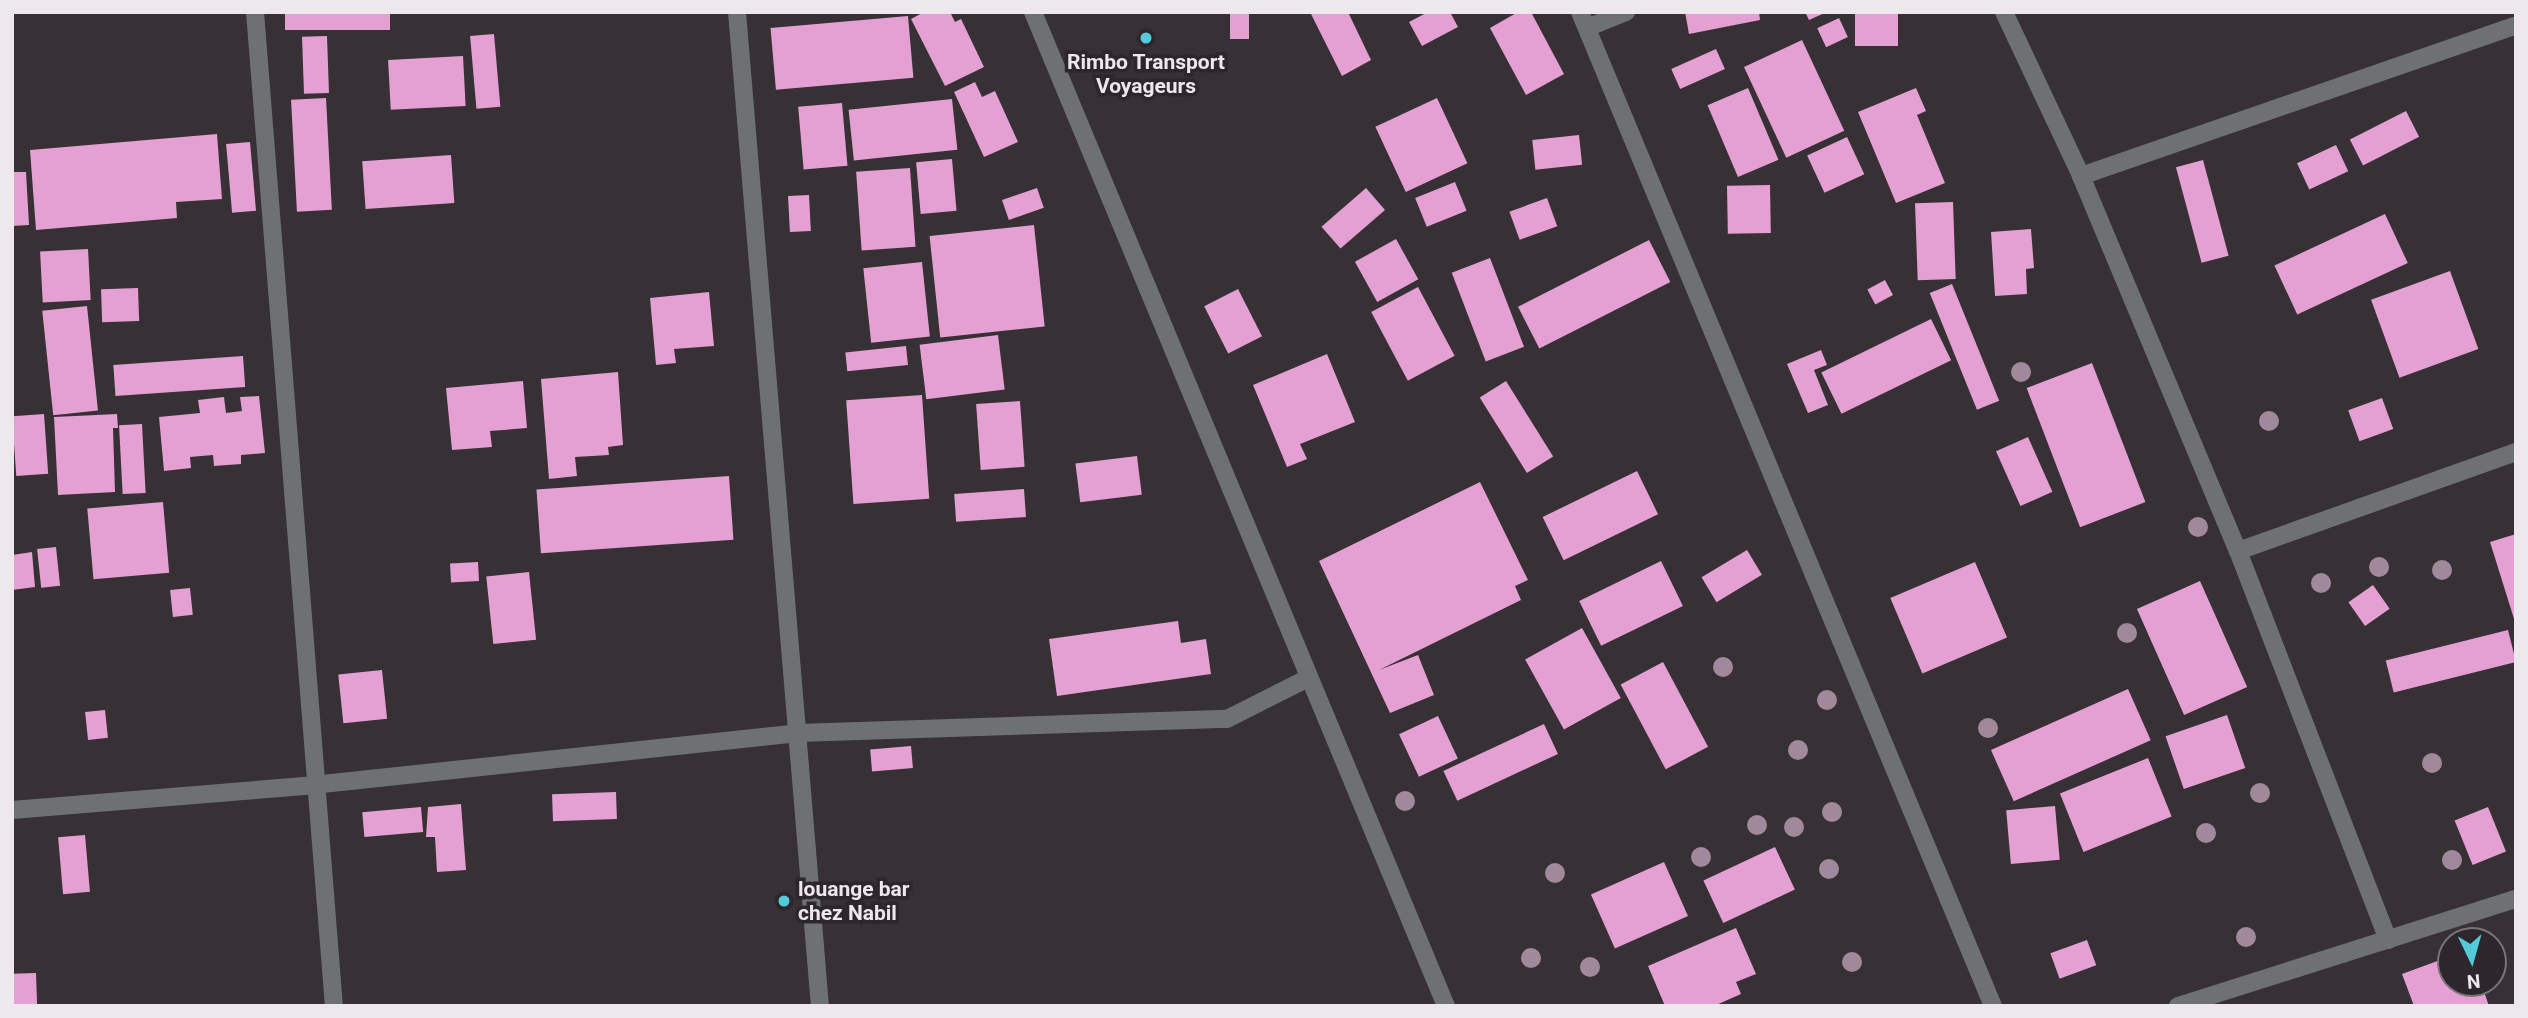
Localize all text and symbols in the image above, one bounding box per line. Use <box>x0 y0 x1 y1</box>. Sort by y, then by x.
marker: Rimbo Transport Voyageurs <box>1138 30 1154 46</box>
place label: Rimbo Transport Voyageurs <box>1067 49 1225 99</box>
place label: louange bar chez Nabil <box>798 876 909 926</box>
marker: louange bar chez Nabil <box>776 893 792 909</box>
north arrow <box>2437 927 2507 997</box>
text: N <box>2466 969 2481 993</box>

